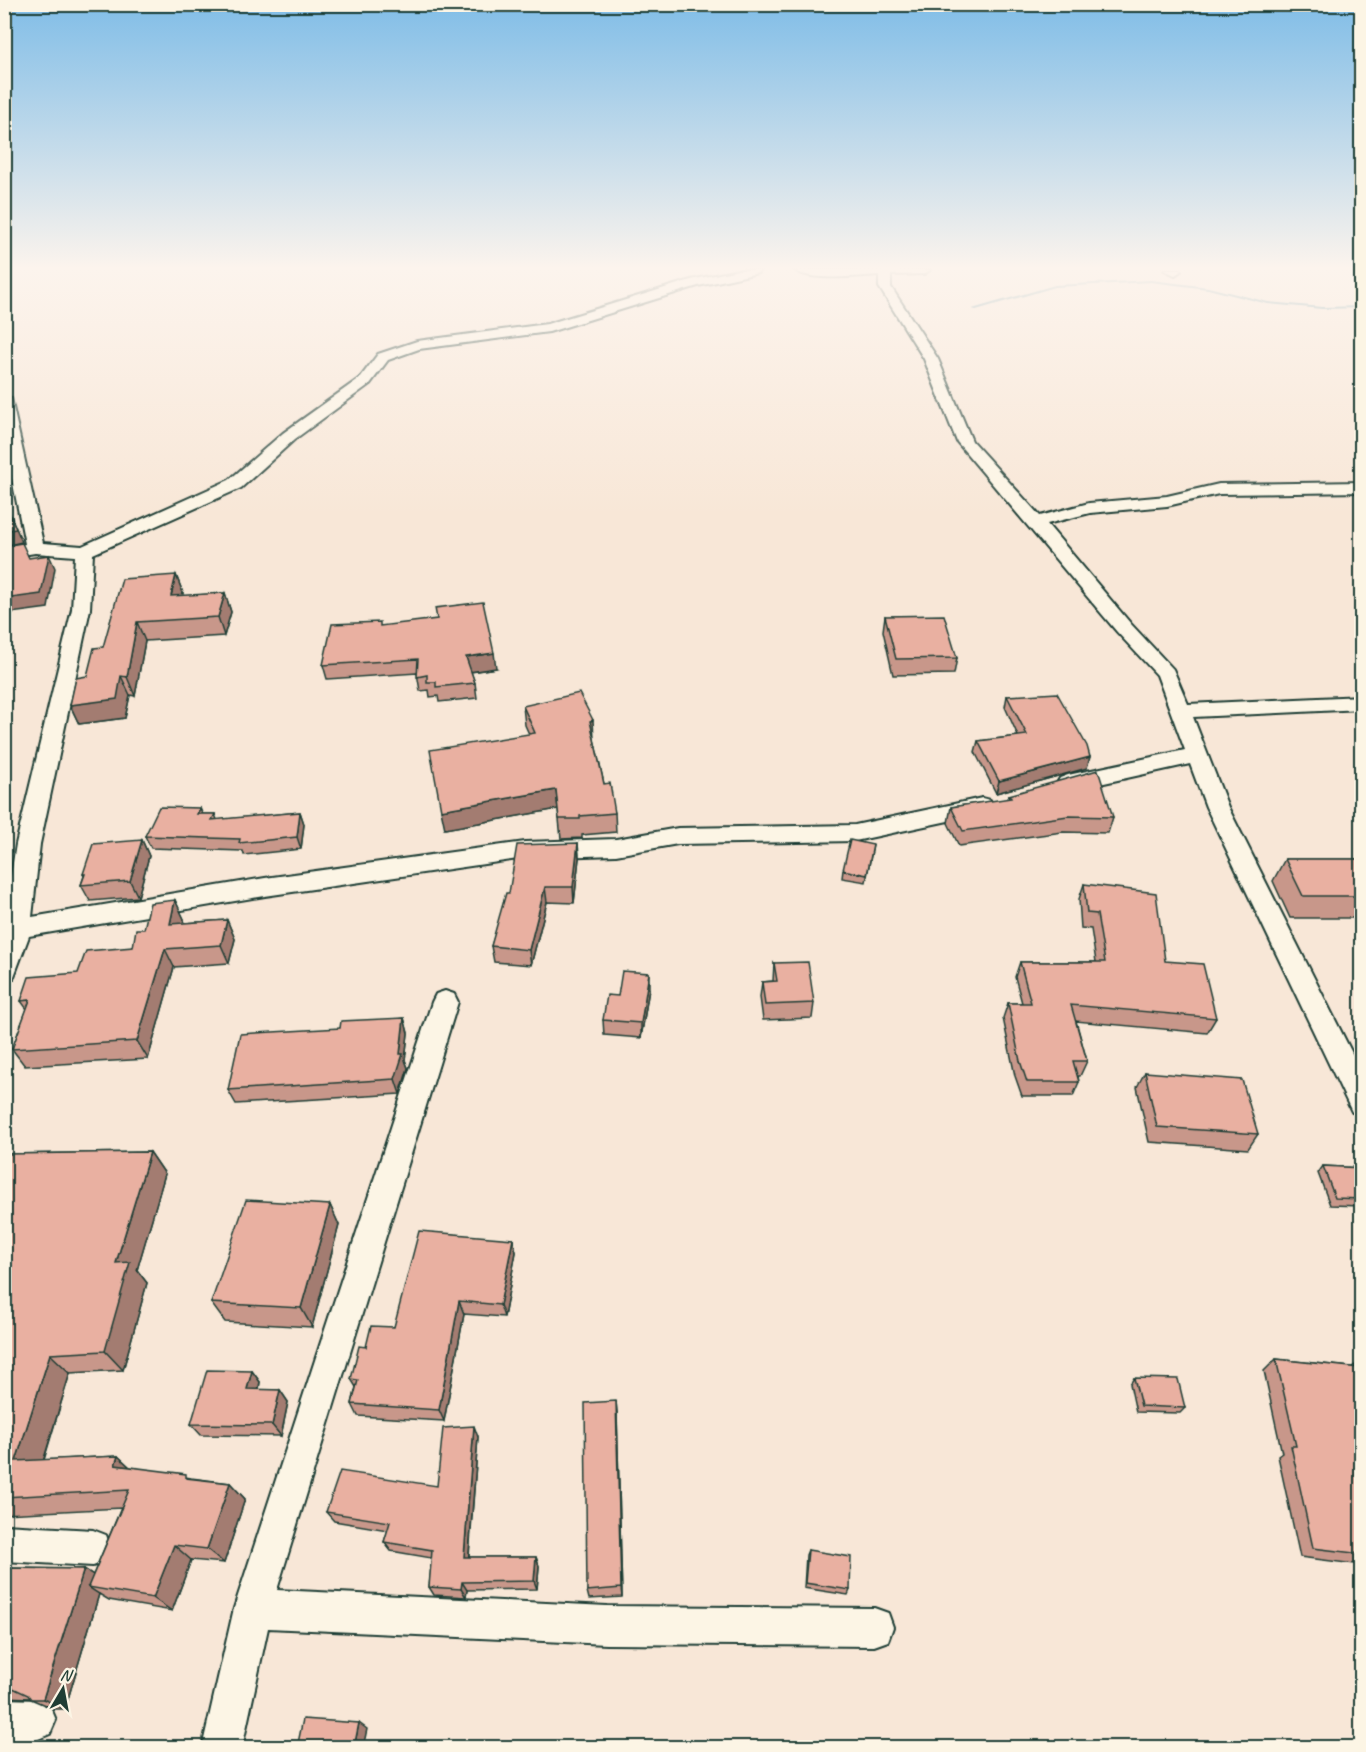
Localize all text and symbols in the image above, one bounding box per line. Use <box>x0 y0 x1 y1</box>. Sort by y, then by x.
north arrow <box>33 1659 93 1719</box>
text: N <box>59 1665 75 1686</box>

